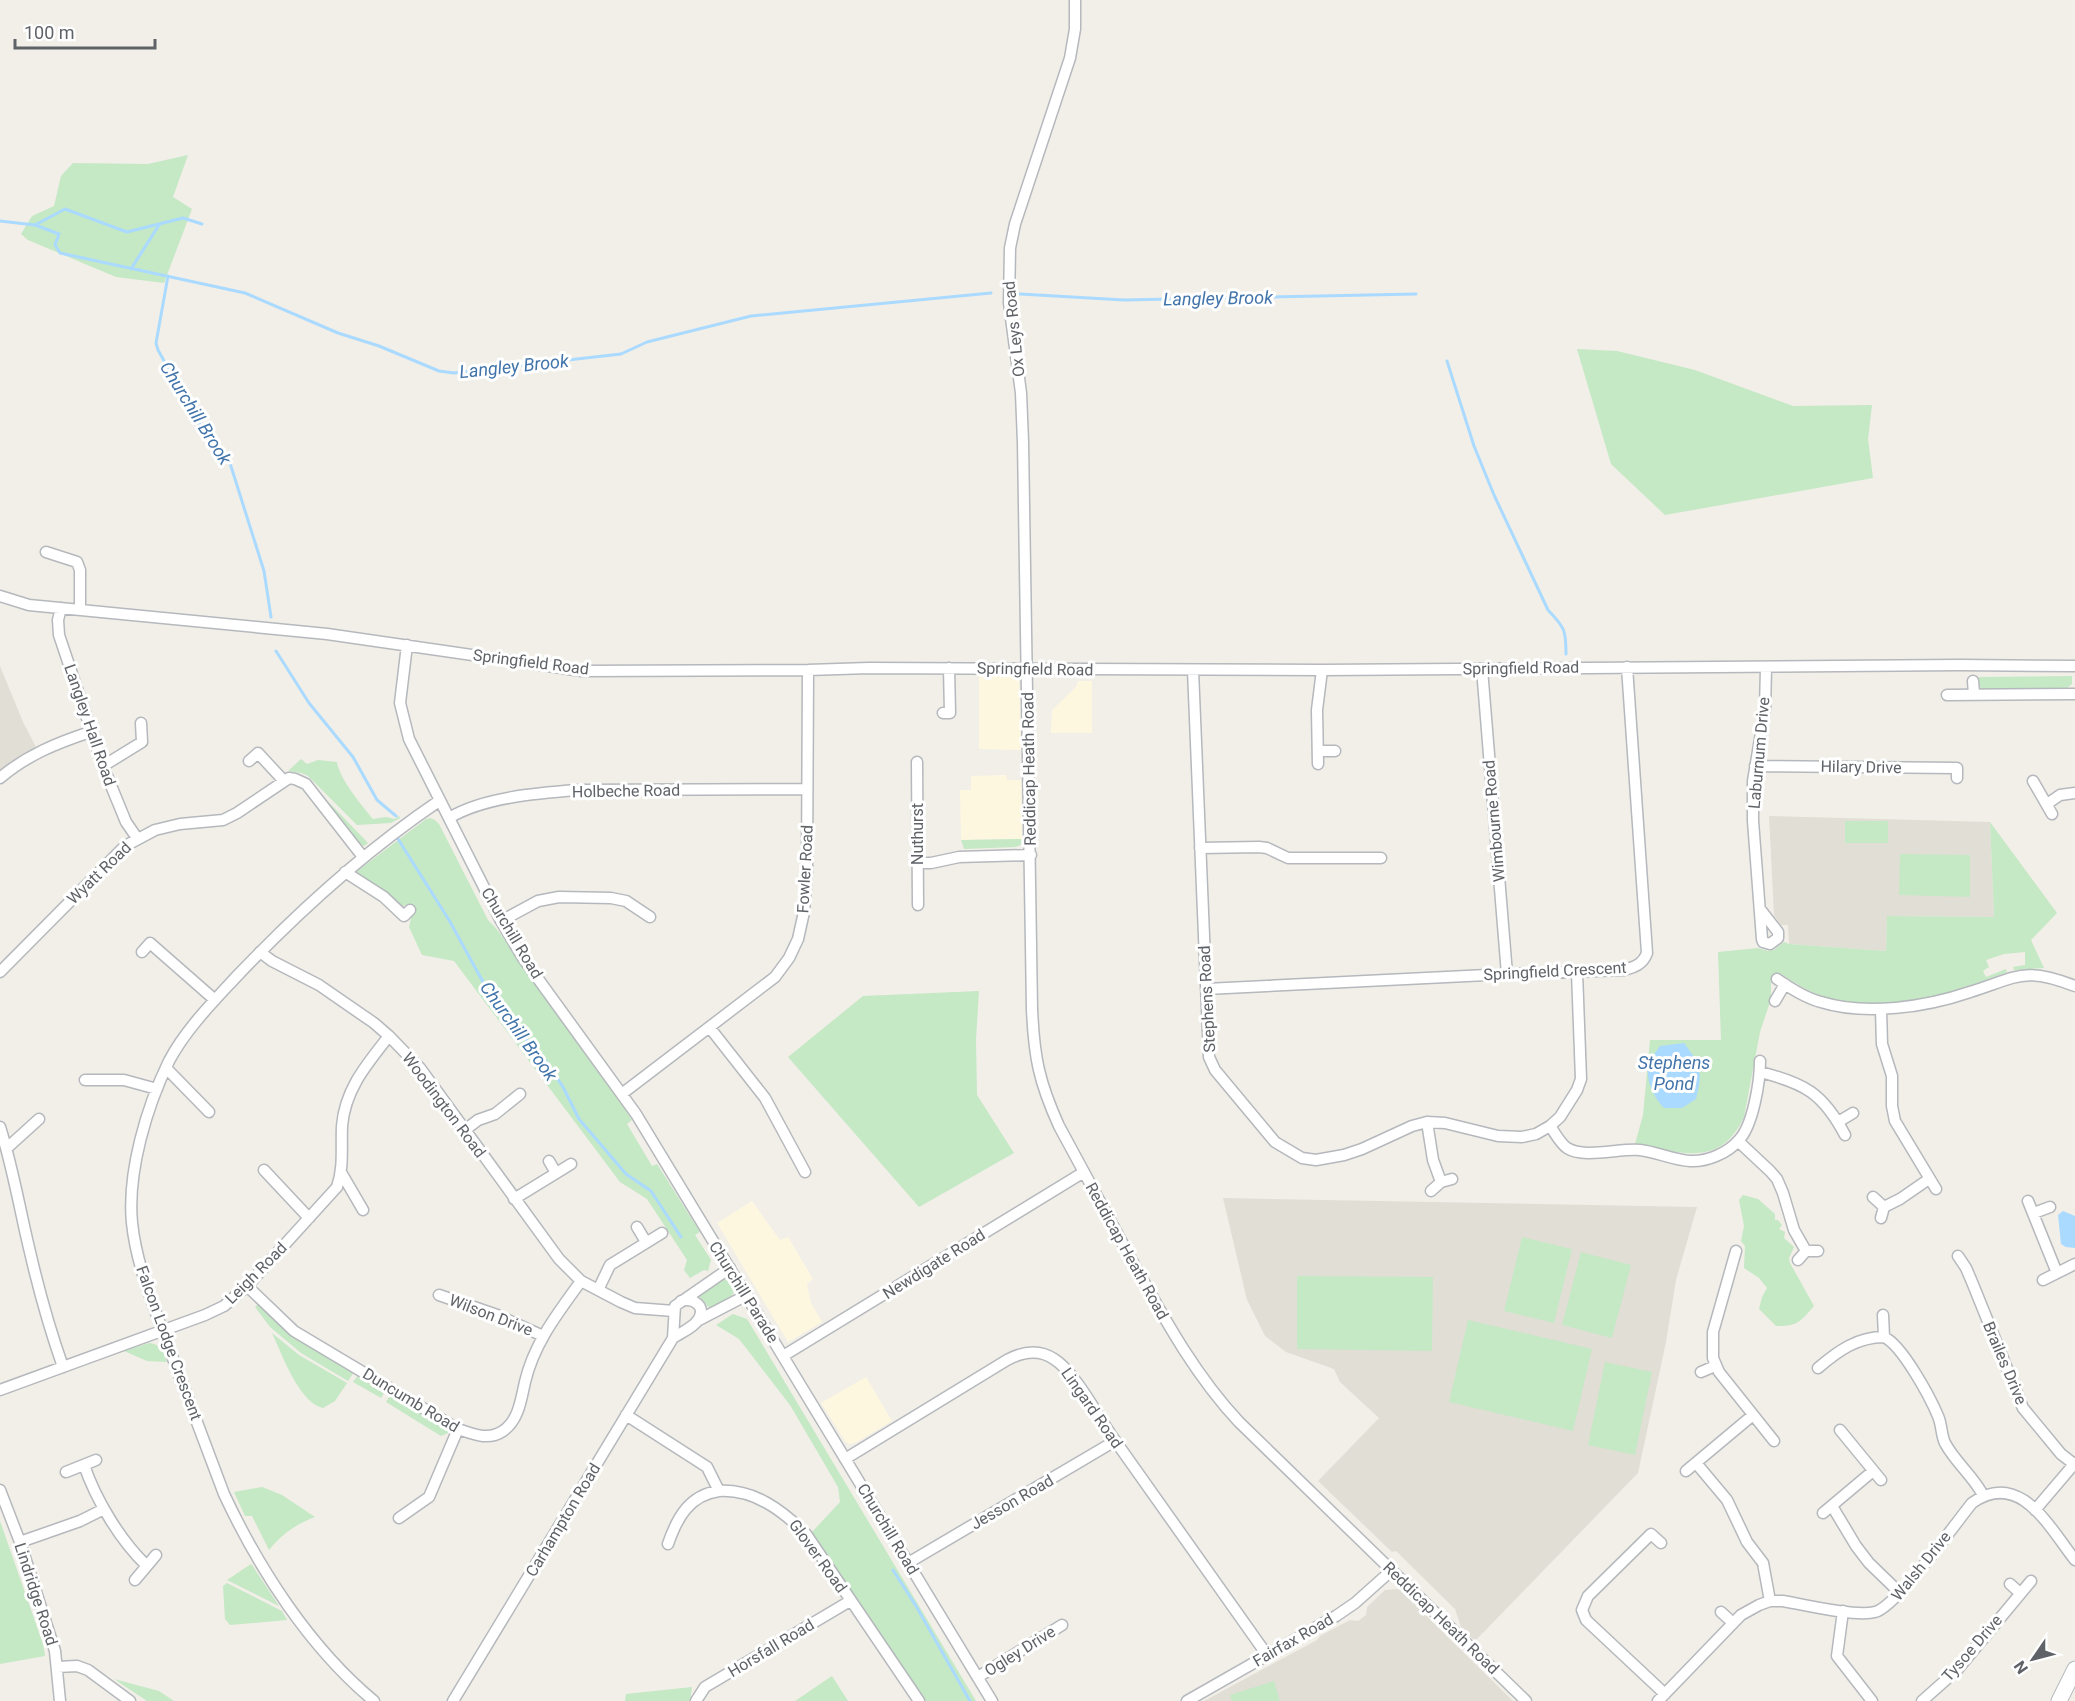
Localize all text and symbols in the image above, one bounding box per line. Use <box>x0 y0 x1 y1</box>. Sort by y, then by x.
scale bar <box>15 12 154 50</box>
text: 100 m <box>24 22 75 43</box>
street label: Ox Leys Road <box>1000 280 1028 378</box>
water label: Langley Brook <box>1163 287 1274 309</box>
water label: Langley Brook <box>458 350 571 382</box>
water label: Churchill Brook <box>156 358 237 469</box>
street label: Springfield Road <box>472 645 590 679</box>
street label: Springfield Road <box>1463 657 1579 679</box>
street label: Springfield Road <box>977 658 1093 680</box>
street label: Langley Hall Road <box>60 662 120 788</box>
street label: Reddicap Heath Road <box>1018 692 1040 846</box>
street label: Laburnum Drive <box>1745 696 1773 810</box>
street label: Hilary Drive <box>1820 757 1902 777</box>
street label: Wimbourne Road <box>1479 759 1509 883</box>
street label: Holbeche Road <box>572 781 680 801</box>
street label: Nuthurst <box>908 803 927 865</box>
street label: Fowler Road <box>793 824 817 914</box>
street label: Wyatt Road <box>63 838 135 908</box>
street label: Churchill Road <box>477 884 547 982</box>
street label: Stephens Road <box>1195 945 1219 1053</box>
street label: Springfield Crescent <box>1483 958 1627 984</box>
water label: Churchill Brook <box>476 977 563 1086</box>
street label: Woodington Road <box>398 1049 490 1161</box>
water label: Stephens Pond <box>1638 1052 1710 1094</box>
street label: Reddicap Heath Road <box>1081 1179 1173 1323</box>
street label: Newdigate Road <box>879 1225 989 1303</box>
street label: Leigh Road <box>221 1238 291 1308</box>
street label: Churchill Parade <box>705 1238 783 1346</box>
street label: Falcon Lodge Crescent <box>132 1263 206 1423</box>
street label: Wilson Drive <box>446 1290 536 1340</box>
street label: Brailes Drive <box>1979 1319 2031 1407</box>
street label: Duncumb Road <box>359 1364 463 1436</box>
street label: Lingard Road <box>1057 1364 1127 1452</box>
street label: Carhampton Road <box>522 1460 604 1580</box>
street label: Jesson Road <box>967 1471 1057 1533</box>
street label: Churchill Road <box>853 1480 923 1578</box>
street label: Glover Road <box>785 1516 851 1596</box>
street label: Walsh Drive <box>1887 1528 1955 1604</box>
street label: Lindridge Road <box>10 1540 62 1648</box>
street label: Reddicap Heath Road <box>1379 1558 1503 1678</box>
street label: Fairfax Road <box>1249 1609 1337 1671</box>
street label: Tysoe Drive <box>1938 1611 2006 1685</box>
street label: Horsfall Road <box>725 1615 817 1681</box>
street label: Ogley Drive <box>981 1622 1059 1680</box>
north arrow <box>2003 1629 2063 1689</box>
text: N <box>2010 1657 2032 1677</box>

